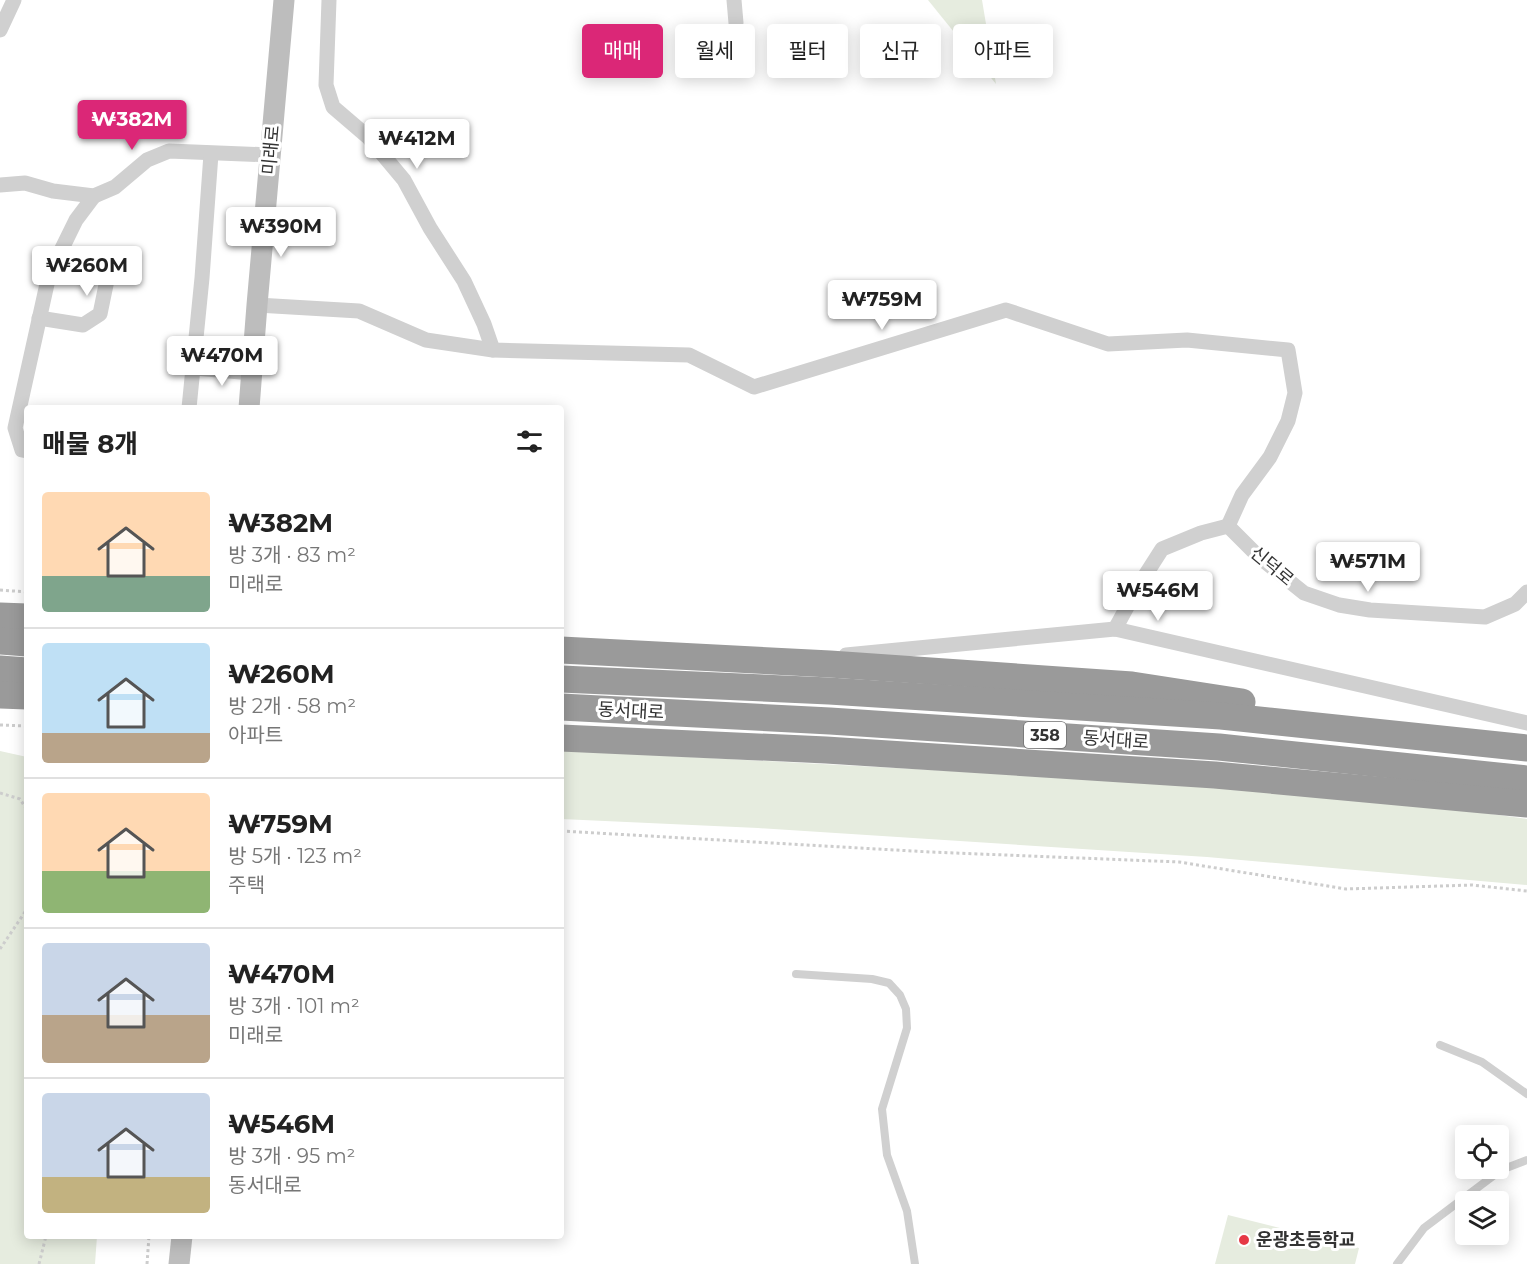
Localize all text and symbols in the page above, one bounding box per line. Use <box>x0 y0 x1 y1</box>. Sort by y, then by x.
chip: 매매 <box>582 24 663 78</box>
chip: 월세 <box>675 24 755 78</box>
chip: 필터 <box>767 24 848 78</box>
chip: 신규 <box>860 24 941 78</box>
chip: 아파트 <box>953 24 1053 78</box>
pin: ₩382M <box>90 100 174 151</box>
text: ₩382M <box>92 107 172 131</box>
pin: ₩412M <box>375 119 459 170</box>
street label: 미래로 <box>258 124 284 176</box>
text: ₩412M <box>379 126 455 150</box>
pin: ₩390M <box>239 207 323 258</box>
text: ₩390M <box>240 214 322 238</box>
pin: ₩260M <box>45 246 129 297</box>
text: ₩260M <box>46 253 128 277</box>
pin: ₩759M <box>840 280 924 331</box>
text: ₩759M <box>842 287 922 311</box>
pin: ₩470M <box>180 336 264 387</box>
text: ₩470M <box>181 343 263 367</box>
icon: filters <box>513 425 546 458</box>
text: 매물 8개 <box>42 428 138 460</box>
text: ₩382M <box>228 507 333 539</box>
icon: home <box>90 516 162 588</box>
street label: 신덕로 <box>1246 542 1298 590</box>
pin: ₩571M <box>1326 542 1410 593</box>
text: 방 3개 · 83 m² <box>228 543 356 567</box>
text: ₩571M <box>1330 549 1406 573</box>
pin: ₩546M <box>1116 571 1200 622</box>
text: 미래로 <box>228 572 283 596</box>
text: ₩546M <box>1117 578 1199 602</box>
text: ₩260M <box>228 658 335 690</box>
icon: home <box>90 667 162 739</box>
text: 방 2개 · 58 m² <box>228 694 356 718</box>
street label: 동서대로 <box>597 698 665 724</box>
road number: 358 <box>1024 722 1066 748</box>
text: 아파트 <box>228 723 283 747</box>
street label: 동서대로 <box>1082 727 1150 753</box>
text: ₩759M <box>228 808 333 840</box>
icon: home <box>90 817 162 889</box>
text: 방 5개 · 123 m² <box>228 844 362 868</box>
text: 주택 <box>228 873 265 897</box>
text: ₩470M <box>228 958 335 990</box>
icon: home <box>90 967 162 1039</box>
text: 방 3개 · 101 m² <box>228 994 360 1018</box>
text: 미래로 <box>228 1023 283 1047</box>
text: ₩546M <box>228 1108 335 1140</box>
icon: home <box>90 1117 162 1189</box>
map controls <box>1455 1125 1509 1245</box>
button: locate <box>1455 1125 1509 1179</box>
text: 방 3개 · 95 m² <box>228 1144 355 1168</box>
text: 동서대로 <box>228 1173 302 1197</box>
button: layers <box>1455 1191 1509 1245</box>
place label: 운광초등학교 <box>1256 1229 1355 1251</box>
marker: 운광초등학교 <box>1237 1233 1251 1247</box>

